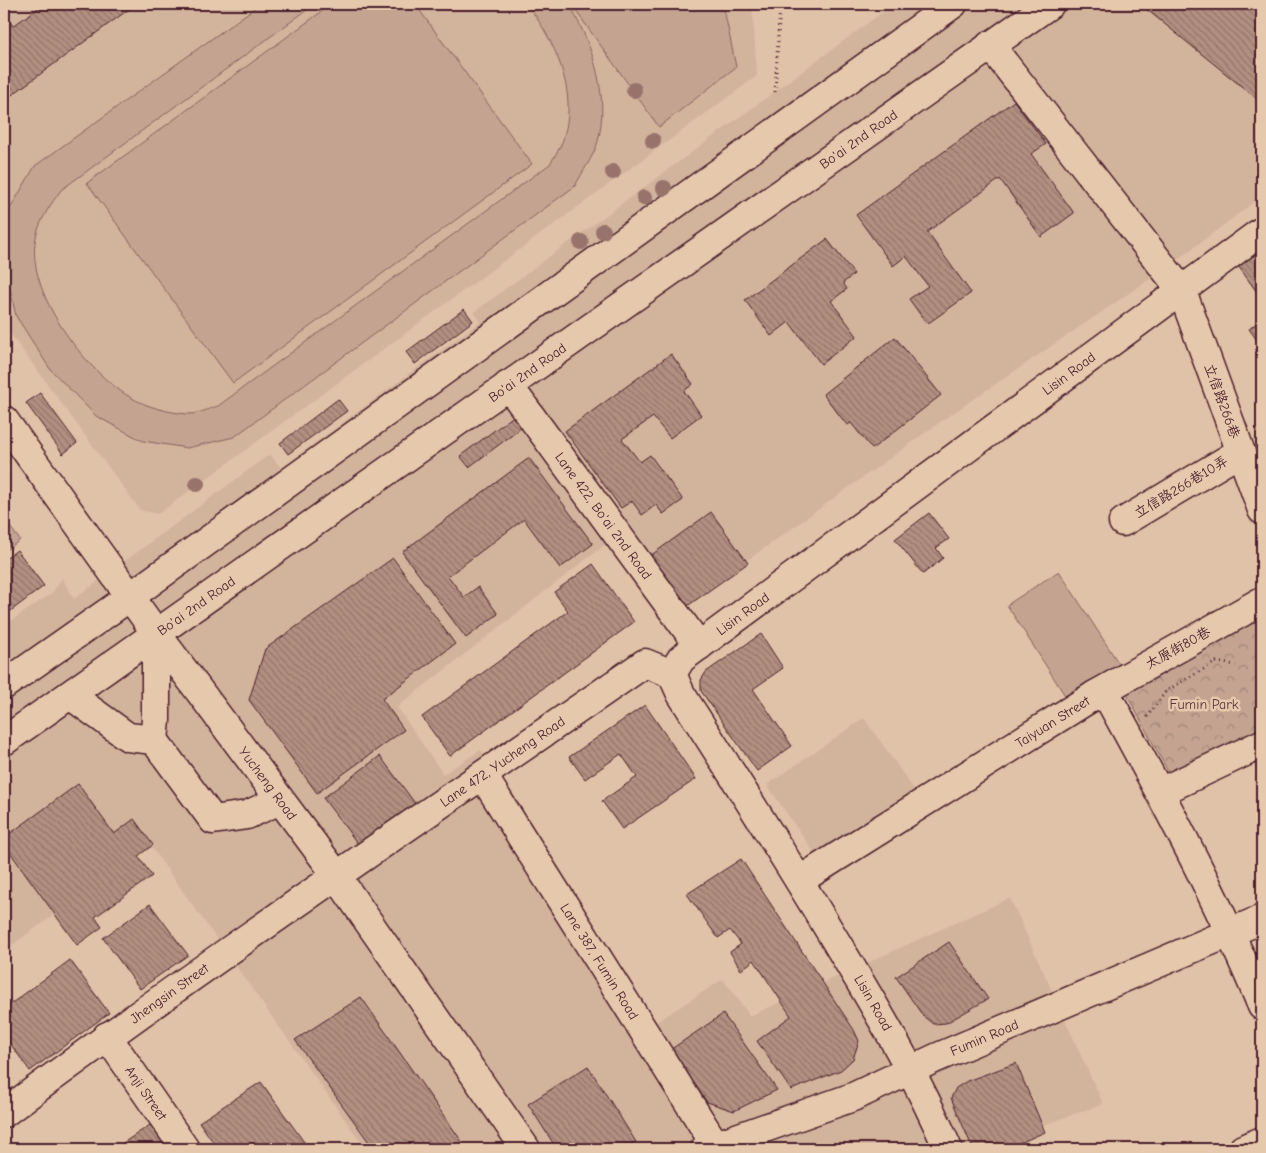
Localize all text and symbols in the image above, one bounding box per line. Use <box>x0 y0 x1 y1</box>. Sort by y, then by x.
street label: Bo'ai 2nd Road <box>816 106 901 172</box>
street label: Bo'ai 2nd Road <box>485 339 569 406</box>
street label: Lisin Road <box>1039 348 1099 399</box>
street label: 立信路266巷 <box>1201 361 1244 442</box>
street label: Lane 422, Bo'ai 2nd Road <box>552 449 656 583</box>
street label: 立信路266巷10弄 <box>1131 452 1231 522</box>
street label: Bo'ai 2nd Road <box>154 572 238 639</box>
street label: Lisin Road <box>713 588 773 639</box>
street label: 太原街80巷 <box>1143 623 1214 673</box>
street label: Taiyuan Street <box>1012 691 1094 751</box>
park label: Fumin Park <box>1169 696 1239 713</box>
street label: Lane 472, Yucheng Road <box>436 712 568 810</box>
street label: Yucheng Road <box>235 743 301 823</box>
street label: Lane 387, Fumin Road <box>557 900 643 1023</box>
street label: Jhengsin Street <box>126 959 213 1027</box>
street label: Lisin Road <box>850 972 896 1034</box>
street label: Fumin Road <box>947 1015 1021 1060</box>
street label: Anji Street <box>122 1062 171 1124</box>

